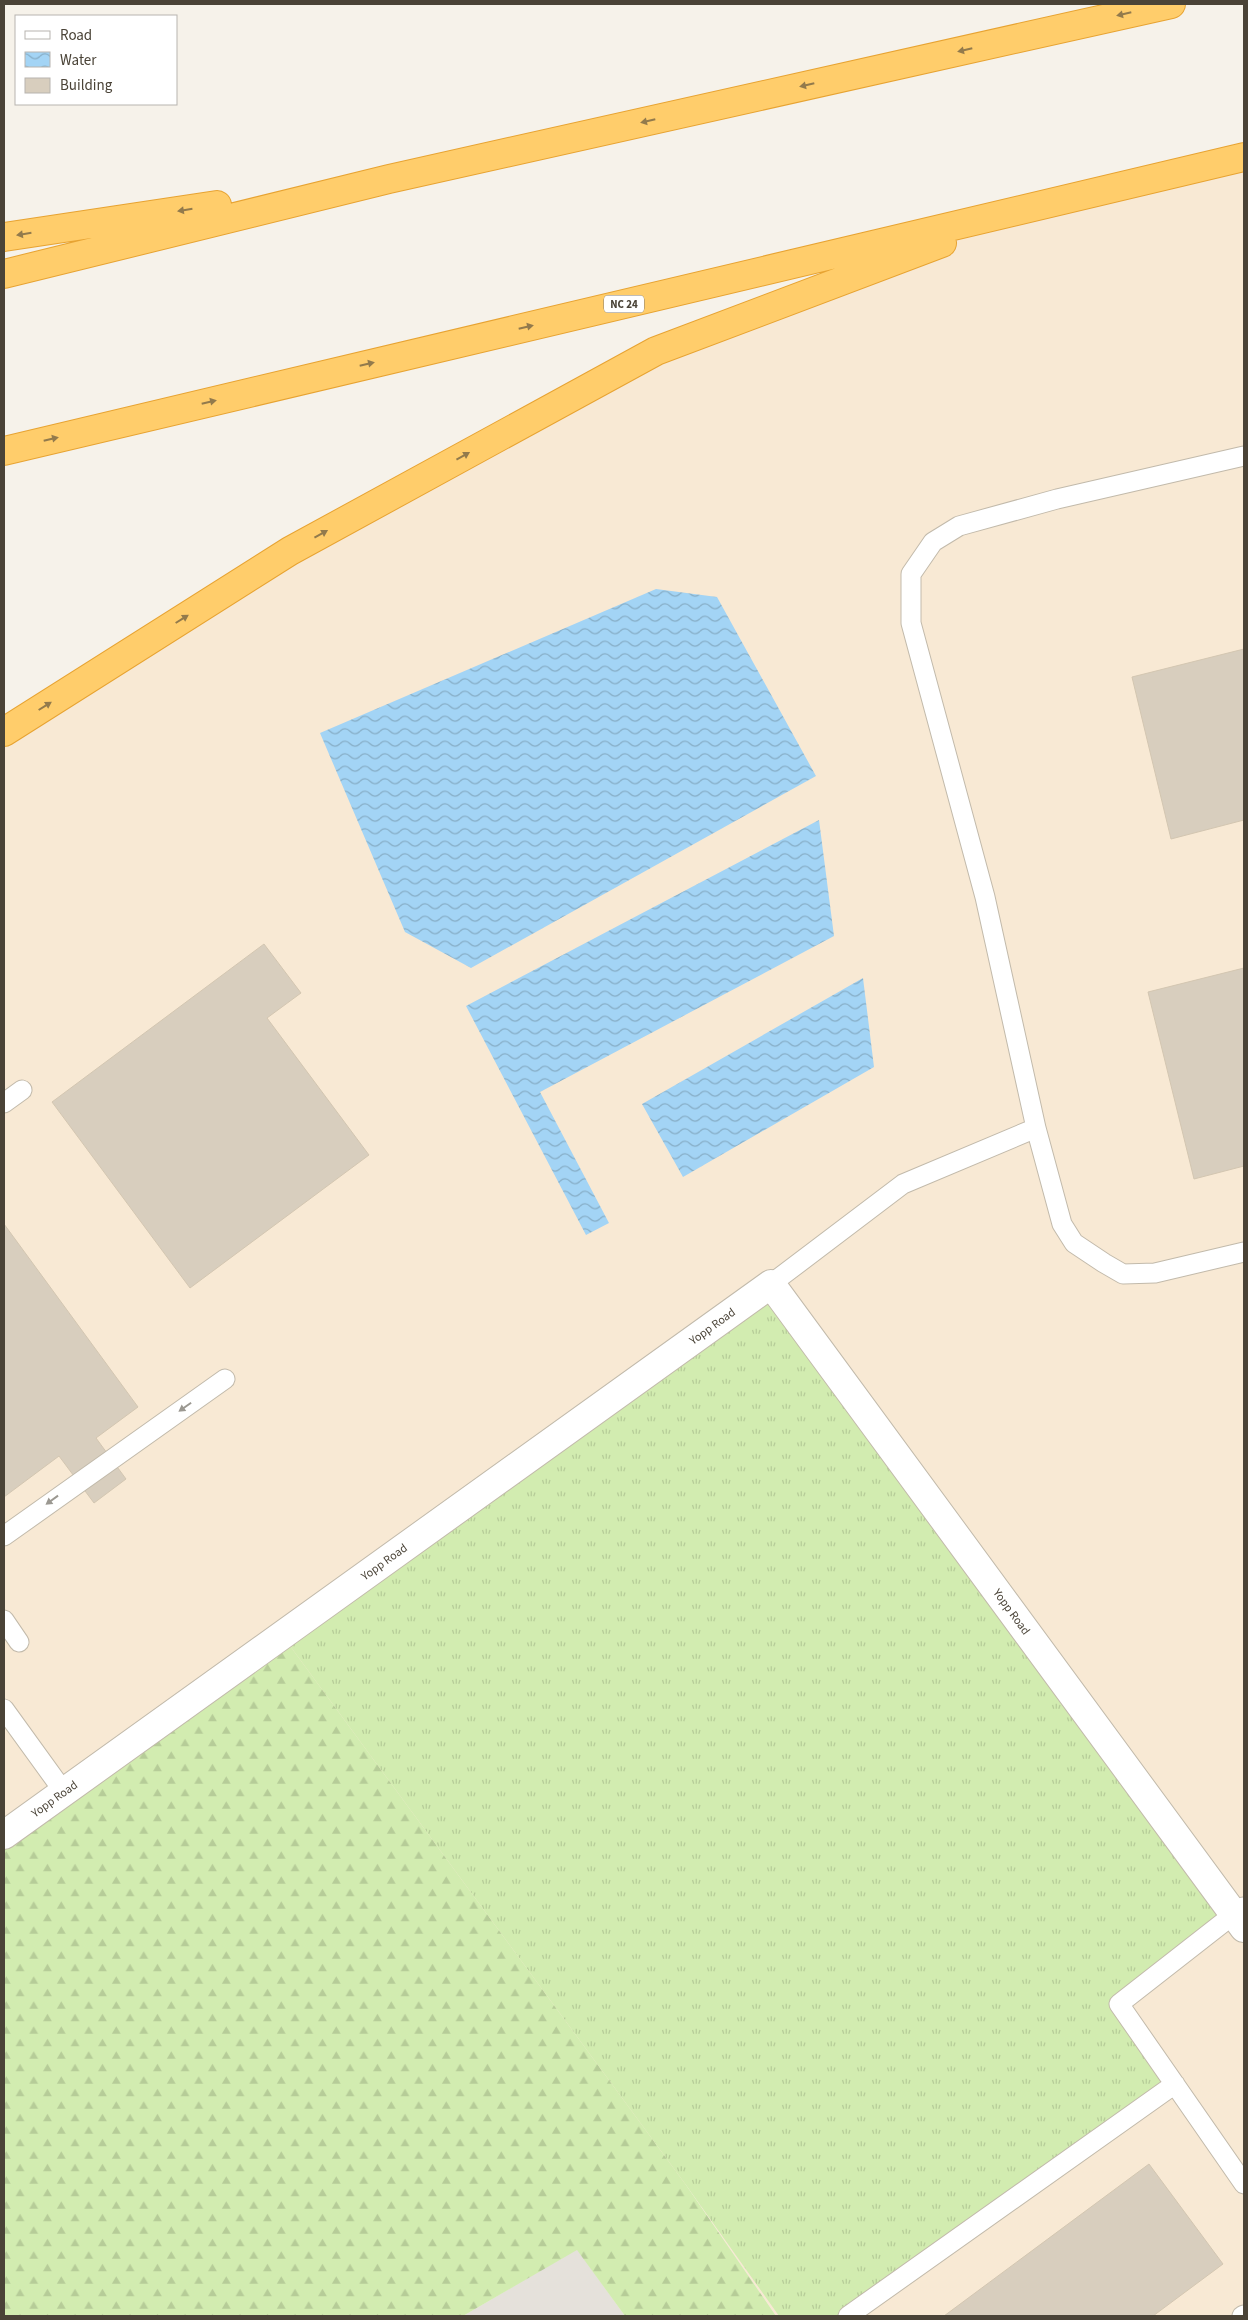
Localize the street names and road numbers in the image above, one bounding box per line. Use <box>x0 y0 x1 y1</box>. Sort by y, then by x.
road number: NC 24 <box>604 296 644 312</box>
street label: Yopp Road <box>685 1304 739 1350</box>
street label: Yopp Road <box>357 1540 411 1585</box>
street label: Yopp Road <box>988 1585 1034 1639</box>
street label: Yopp Road <box>27 1777 81 1822</box>

